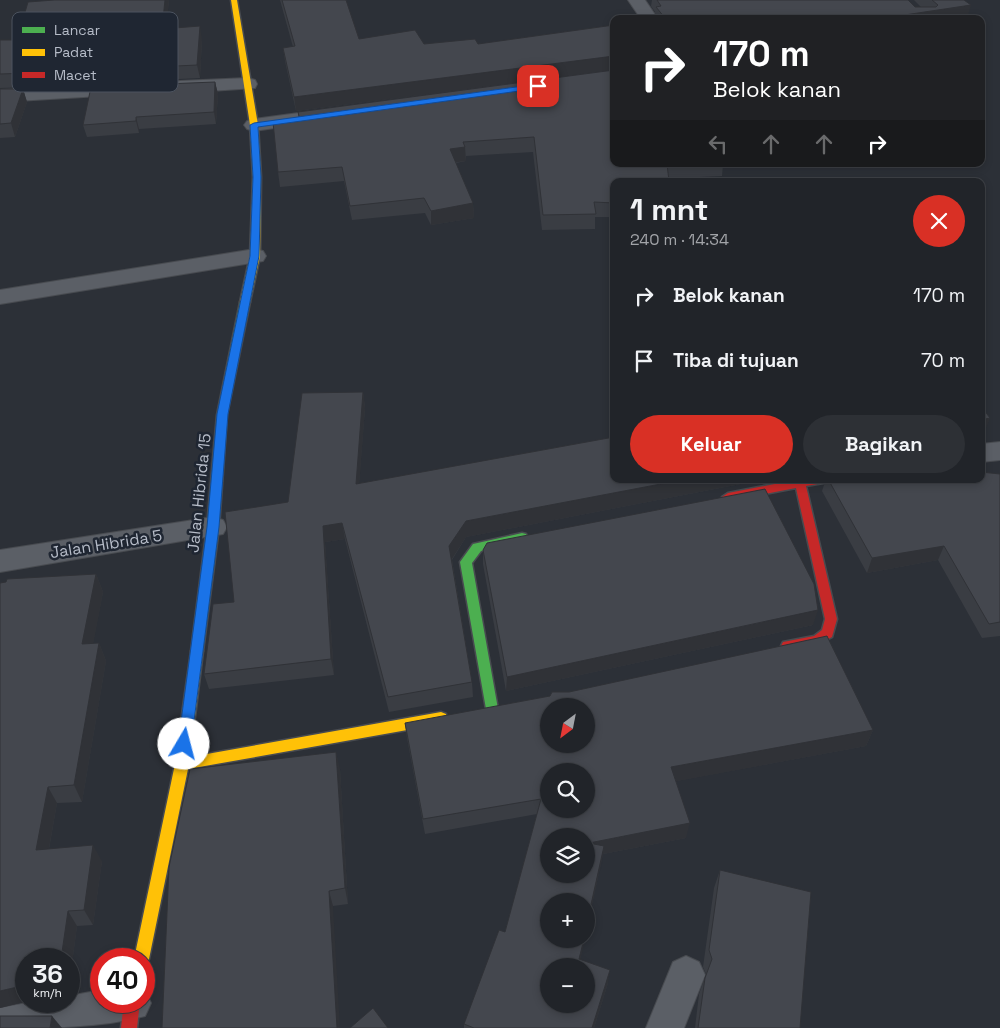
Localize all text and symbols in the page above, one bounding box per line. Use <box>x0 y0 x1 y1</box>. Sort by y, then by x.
legend <box>12 12 178 92</box>
text: Lancar <box>54 21 100 39</box>
text: 170 m <box>713 32 810 76</box>
icon: right <box>630 35 695 100</box>
text: Padat <box>54 43 93 61</box>
pin <box>517 65 559 107</box>
text: Macet <box>54 66 97 84</box>
icon: arrive <box>524 72 552 100</box>
text: Belok kanan <box>713 75 841 103</box>
icon: left <box>704 130 732 158</box>
icon: ahead <box>757 130 785 158</box>
icon: ahead <box>810 130 838 158</box>
icon: right <box>863 130 891 158</box>
text: 1 mnt <box>630 190 709 229</box>
button: close <box>913 195 965 247</box>
text: 240 m · 14:34 <box>630 229 729 250</box>
icon: right <box>630 282 658 310</box>
text: Belok kanan <box>673 283 785 308</box>
text: 170 m <box>913 283 965 308</box>
icon: arrive <box>630 347 658 375</box>
text: Tiba di tujuan <box>673 348 799 373</box>
text: 70 m <box>921 348 965 373</box>
button: Keluar <box>630 415 793 473</box>
button: Bagikan <box>803 415 965 473</box>
street label: Jalan Hibrida 15 <box>182 432 216 554</box>
street label: Jalan Hibrida 5 <box>48 525 164 563</box>
north arrow <box>540 698 595 752</box>
map controls <box>540 698 595 1013</box>
position arrow <box>157 717 209 769</box>
button: search <box>540 763 595 818</box>
button: layers <box>540 828 595 883</box>
button: + <box>540 893 595 948</box>
speed limit sign: 40 <box>90 948 155 1013</box>
text: 36 <box>32 958 63 990</box>
button: − <box>540 958 595 1013</box>
text: km/h <box>33 985 62 1001</box>

